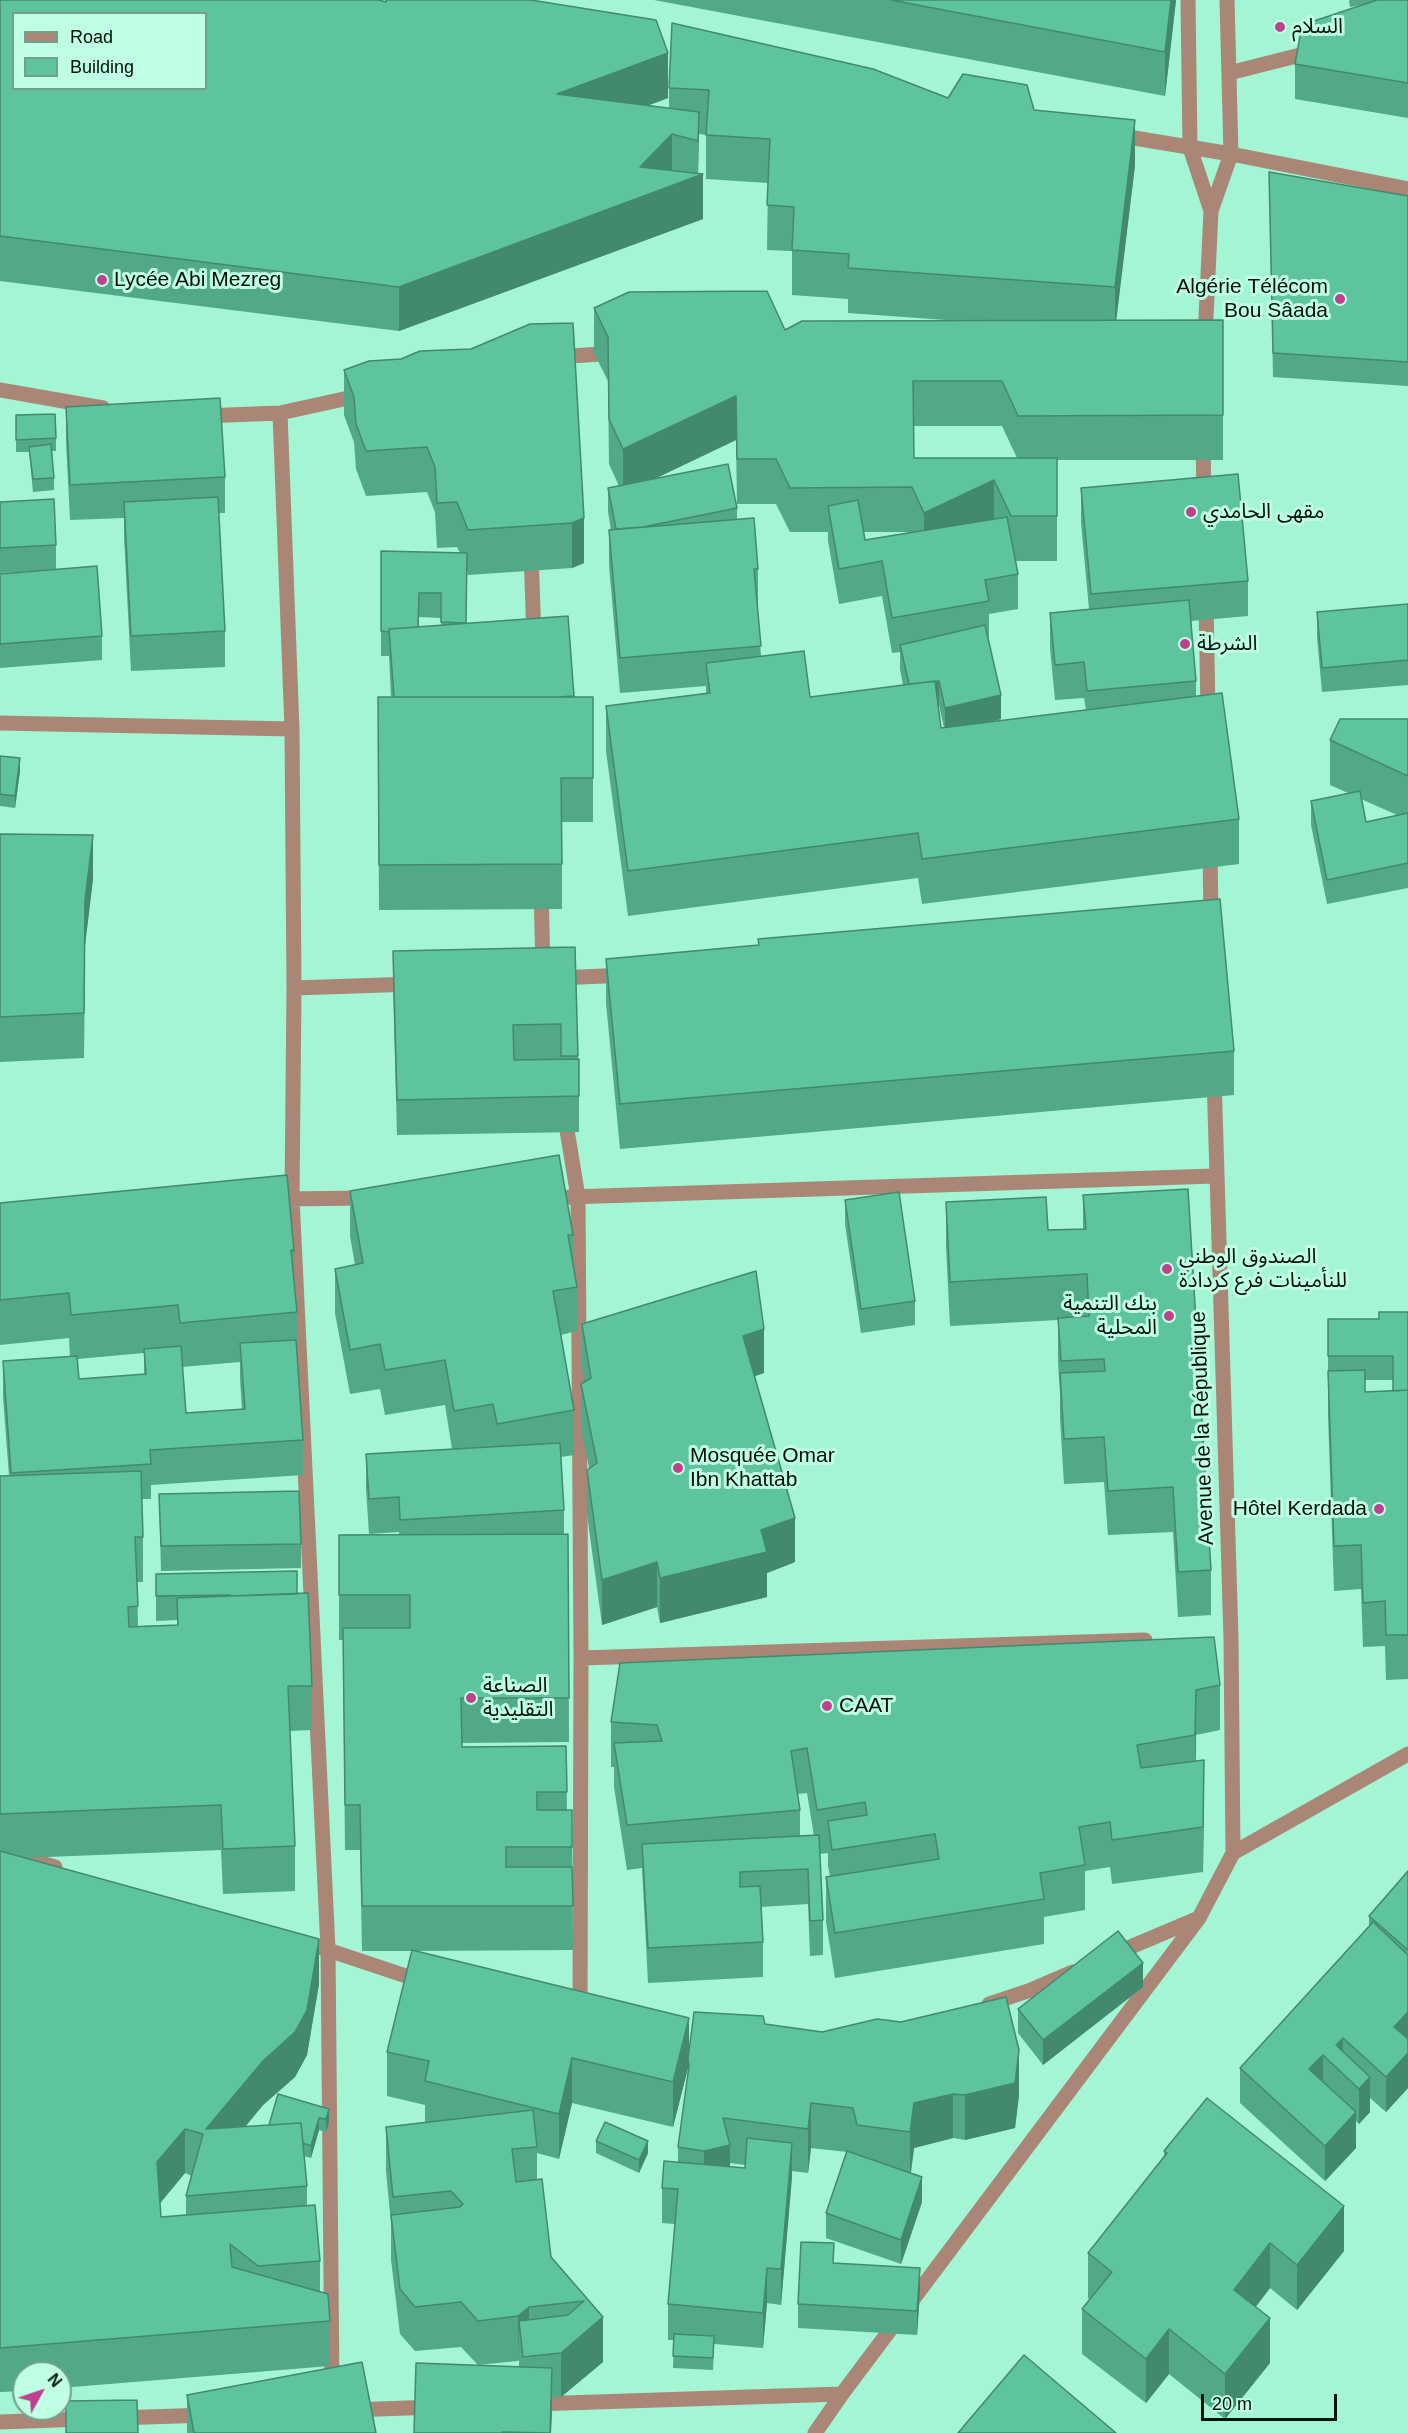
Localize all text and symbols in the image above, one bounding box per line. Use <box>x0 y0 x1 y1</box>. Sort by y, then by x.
legend <box>12 12 207 90</box>
place label: السلام <box>1292 14 1343 40</box>
marker: السلام <box>1273 20 1287 34</box>
text: Road <box>70 27 113 47</box>
text: Building <box>70 57 134 77</box>
place label: Lycée Abi Mezreg <box>114 267 281 293</box>
marker: Lycée Abi Mezreg <box>95 273 109 287</box>
place label: Algérie Télécom Bou Sâada <box>1176 274 1328 324</box>
marker: Algérie Télécom Bou Sâada <box>1333 292 1347 306</box>
place label: مقهى الحامدي <box>1203 499 1324 525</box>
marker: مقهى الحامدي <box>1184 505 1198 519</box>
place label: الشرطة <box>1197 631 1257 657</box>
marker: الشرطة <box>1178 637 1192 651</box>
place label: الصندوق الوطني للنأمينات فرع كردادة <box>1179 1244 1347 1294</box>
marker: الصندوق الوطني للنأمينات فرع كردادة <box>1160 1262 1174 1276</box>
place label: بنك التنمية المحلية <box>1063 1291 1157 1341</box>
marker: بنك التنمية المحلية <box>1162 1309 1176 1323</box>
street label: Avenue de la République <box>1186 1310 1220 1546</box>
place label: Mosquée Omar Ibn Khattab <box>690 1443 835 1493</box>
marker: Mosquée Omar Ibn Khattab <box>671 1461 685 1475</box>
place label: Hôtel Kerdada <box>1233 1496 1367 1522</box>
marker: Hôtel Kerdada <box>1372 1502 1386 1516</box>
place label: الصناعة التقليدية <box>483 1673 553 1723</box>
marker: الصناعة التقليدية <box>464 1691 478 1705</box>
place label: CAAT <box>839 1693 893 1719</box>
marker: CAAT <box>820 1699 834 1713</box>
north arrow <box>12 2361 72 2421</box>
text: N <box>44 2371 65 2390</box>
scale bar <box>1204 2382 1340 2420</box>
text: 20 m <box>1212 2394 1252 2414</box>

